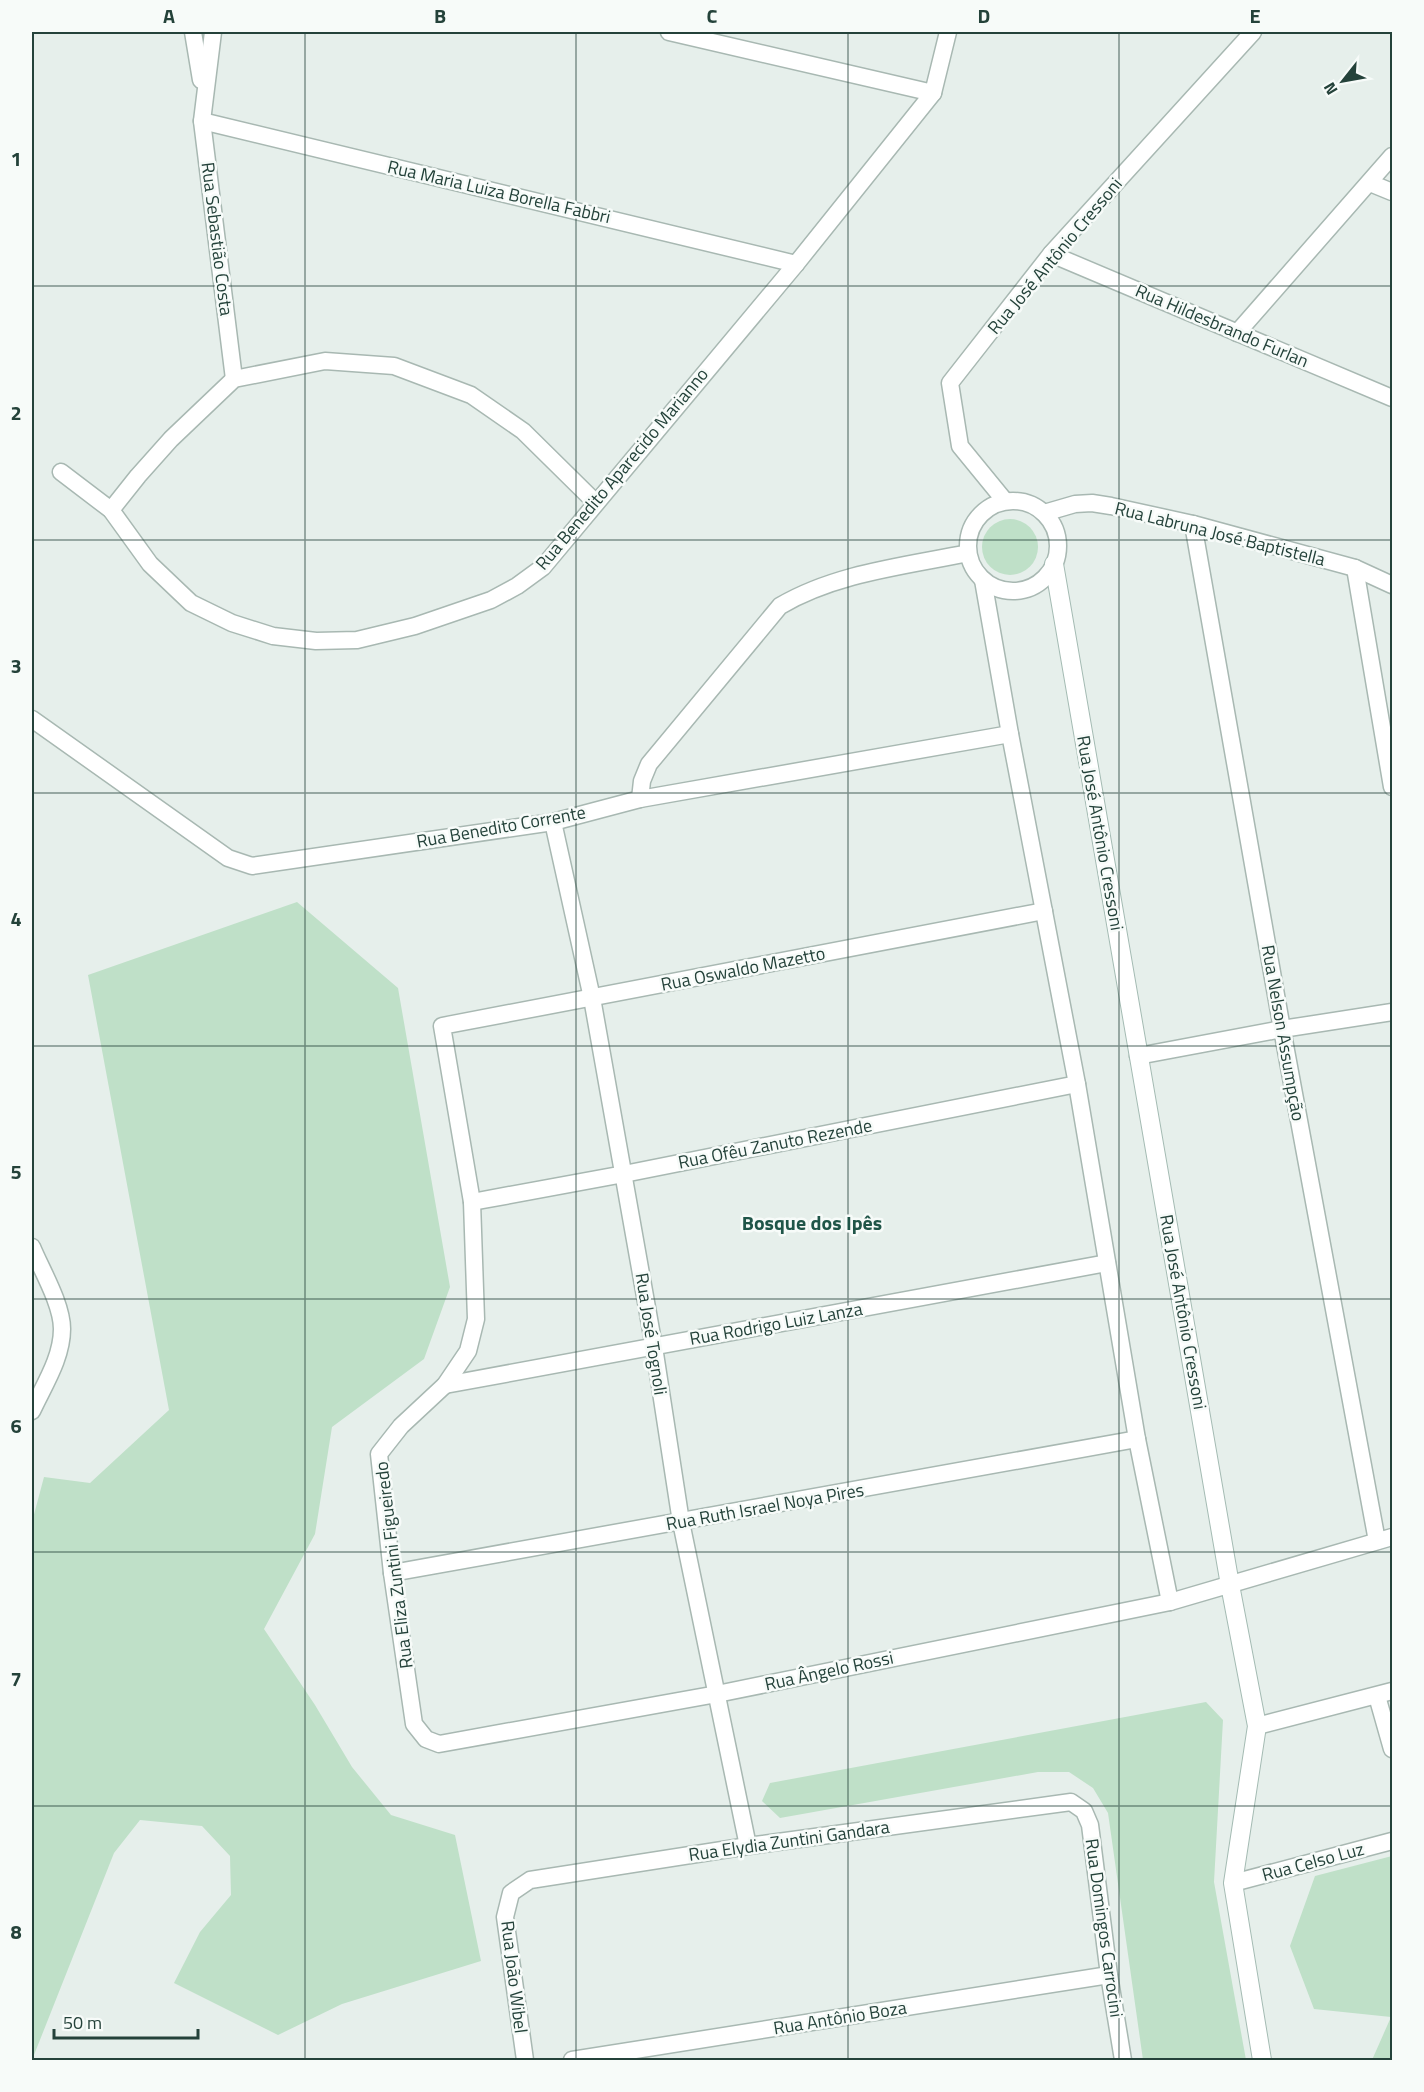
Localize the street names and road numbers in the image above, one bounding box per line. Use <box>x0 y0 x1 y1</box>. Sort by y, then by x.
street label: Rua Maria Luiza Borella Fabbri <box>385 153 613 230</box>
street label: Rua Sebastião Costa <box>195 160 240 317</box>
street label: Rua José Antônio Cressoni <box>981 171 1128 340</box>
street label: Rua Hildesbrando Furlan <box>1131 277 1313 374</box>
street label: Rua Benedito Aparecido Marianno <box>529 362 715 576</box>
street label: Rua Labruna José Baptistella <box>1112 494 1328 573</box>
street label: Rua José Antônio Cressoni <box>1070 733 1131 933</box>
street label: Rua Benedito Corrente <box>414 798 588 855</box>
street label: Rua Oswaldo Mazetto <box>658 939 827 998</box>
street label: Rua Nelson Assumpção <box>1255 943 1312 1123</box>
street label: Rua Ofêu Zanuto Rezende <box>676 1111 874 1176</box>
street label: Rua José Antônio Cressoni <box>1153 1212 1214 1412</box>
street label: Rua José Tognoli <box>629 1271 674 1397</box>
street label: Rua Rodrigo Luiz Lanza <box>687 1295 864 1352</box>
street label: Rua Eliza Zuntini Figueiredo <box>367 1460 420 1670</box>
street label: Rua Ruth Israel Noya Pires <box>664 1476 866 1537</box>
street label: Rua Ângelo Rossi <box>762 1644 896 1697</box>
street label: Rua Elydia Zuntini Gandara <box>687 1813 891 1868</box>
street label: Rua Celso Luz <box>1259 1835 1367 1888</box>
street label: Rua Domingos Carrocini <box>1079 1837 1130 2019</box>
street label: Rua João Wibel <box>494 1919 535 2035</box>
street label: Rua Antônio Boza <box>771 1994 908 2041</box>

